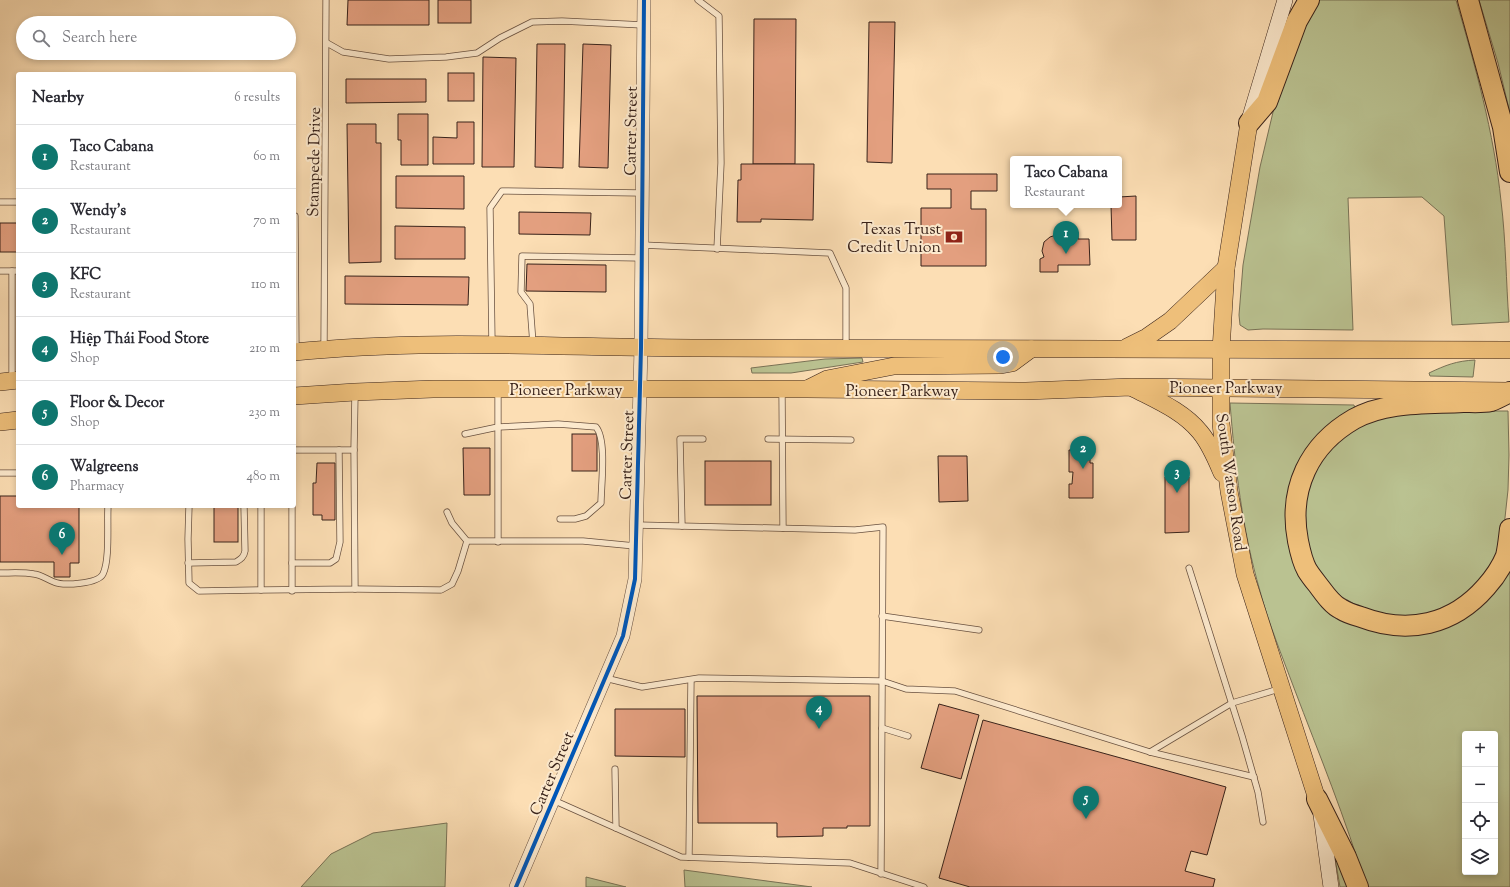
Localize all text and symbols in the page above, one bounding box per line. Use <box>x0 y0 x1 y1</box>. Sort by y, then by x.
search box <box>16 16 296 60</box>
icon: search <box>30 27 52 49</box>
text: Search here <box>62 28 137 49</box>
text: Nearby <box>32 86 84 110</box>
street label: Carter Street <box>620 86 645 176</box>
text: 6 results <box>234 89 280 107</box>
street label: Stampede Drive <box>303 107 328 217</box>
text: Taco Cabana <box>70 137 154 158</box>
text: 1 <box>43 148 47 166</box>
text: 60 m <box>253 148 280 166</box>
popup <box>1010 156 1122 208</box>
text: Restaurant <box>70 158 131 176</box>
text: Taco Cabana <box>1024 163 1108 184</box>
text: Restaurant <box>1024 184 1085 202</box>
text: Wendy's <box>70 201 126 222</box>
text: 2 <box>42 212 48 230</box>
text: 70 m <box>253 212 280 230</box>
place label: Texas Trust Credit Union <box>847 219 942 260</box>
pin: 1 <box>1053 221 1079 254</box>
text: Restaurant <box>70 222 131 240</box>
bank icon: Texas Trust Credit Union <box>944 227 964 247</box>
text: KFC <box>70 265 101 286</box>
text: 3 <box>42 276 48 294</box>
text: 110 m <box>251 276 280 294</box>
text: Restaurant <box>70 286 131 304</box>
text: Hiệp Thái Food Store <box>70 329 209 350</box>
text: 4 <box>42 340 48 358</box>
text: 210 m <box>249 340 280 358</box>
your location <box>993 347 1013 367</box>
text: Shop <box>70 350 99 368</box>
street label: Pioneer Parkway <box>1169 378 1283 401</box>
street label: Pioneer Parkway <box>509 380 623 403</box>
street label: Pioneer Parkway <box>845 381 959 404</box>
text: Floor & Decor <box>70 393 164 414</box>
text: 5 <box>43 404 47 422</box>
text: 230 m <box>248 404 280 422</box>
street label: Carter Street <box>615 409 642 500</box>
street label: South Watson Road <box>1208 412 1251 553</box>
text: Shop <box>70 414 99 432</box>
pin: 2 <box>1070 436 1096 469</box>
text: Walgreens <box>70 457 138 478</box>
pin: 3 <box>1164 460 1190 493</box>
text: 6 <box>42 468 48 486</box>
text: 480 m <box>247 468 280 486</box>
text: Pharmacy <box>70 478 124 496</box>
pin: 6 <box>49 522 75 555</box>
pin: 4 <box>806 696 832 729</box>
street label: Carter Street <box>525 728 582 820</box>
map controls <box>1462 731 1498 875</box>
button: + <box>1462 731 1498 767</box>
button: − <box>1462 767 1498 803</box>
pin: 5 <box>1073 786 1099 819</box>
button: locate <box>1462 803 1498 839</box>
button: layers <box>1462 839 1498 875</box>

